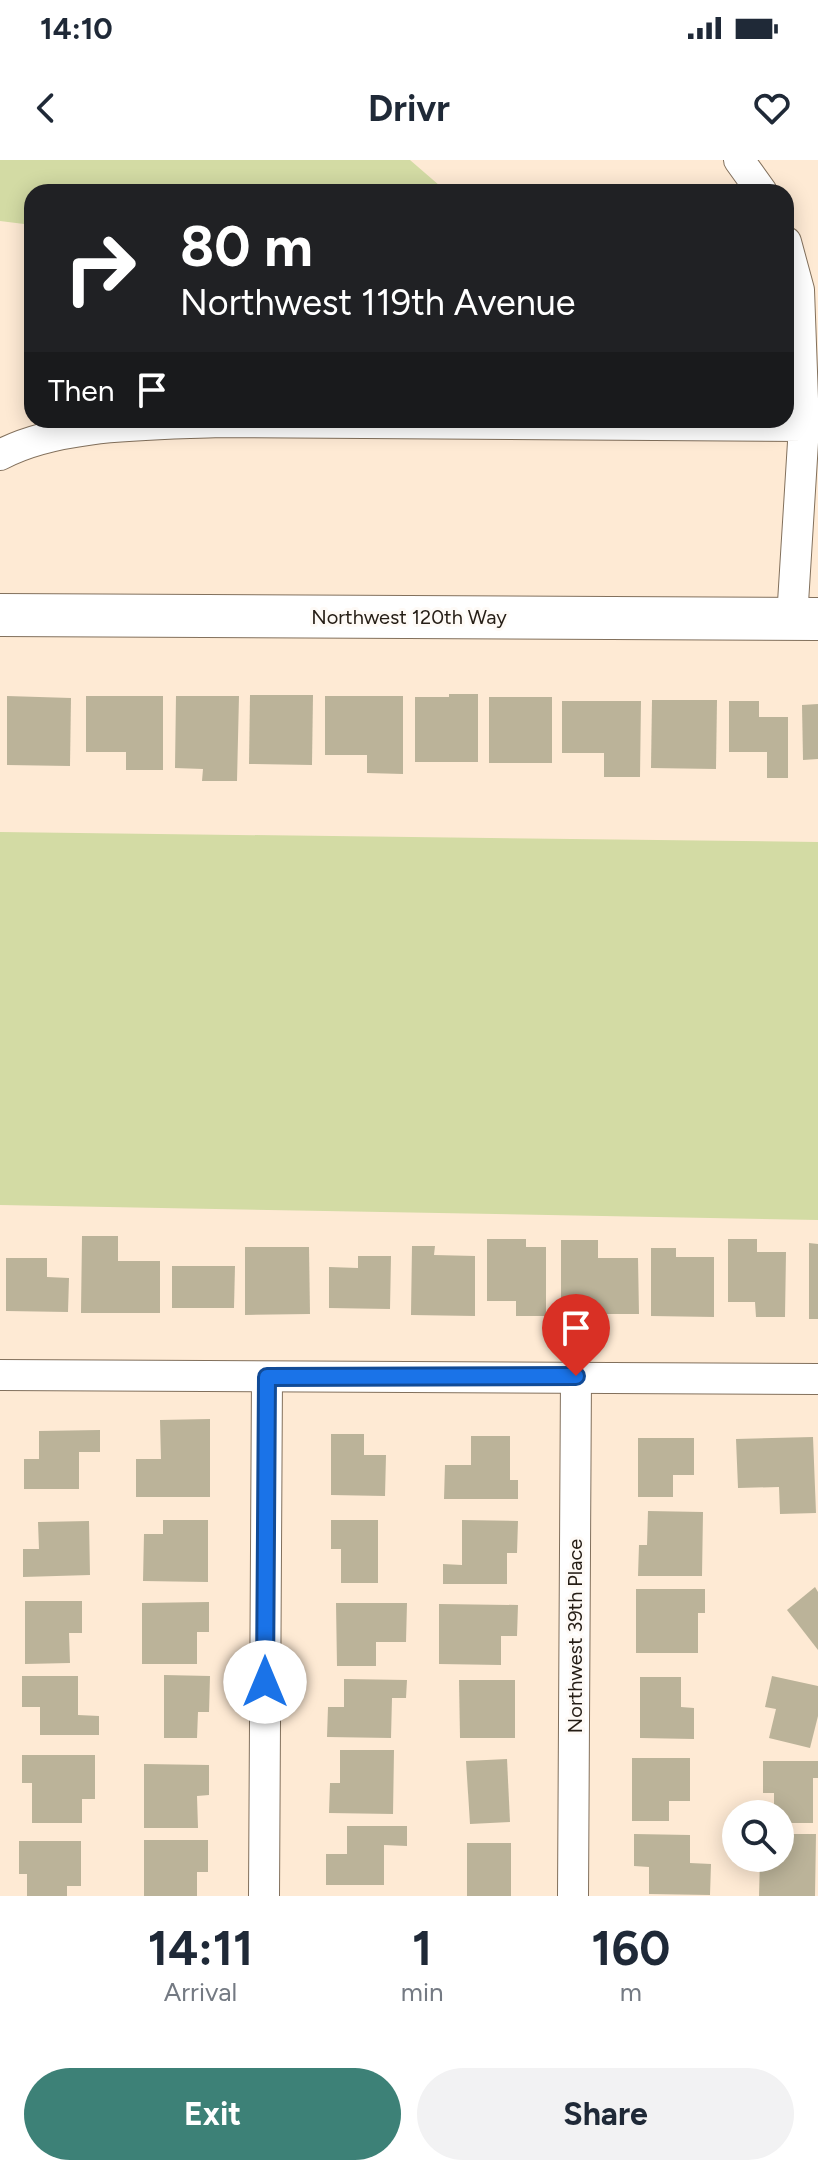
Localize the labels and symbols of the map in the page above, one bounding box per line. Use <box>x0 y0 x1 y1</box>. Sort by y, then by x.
street label: Northwest 120th Way <box>311 605 507 629</box>
pin <box>542 1294 610 1376</box>
street label: Northwest 39th Place <box>563 1539 587 1733</box>
position arrow <box>223 1640 307 1724</box>

